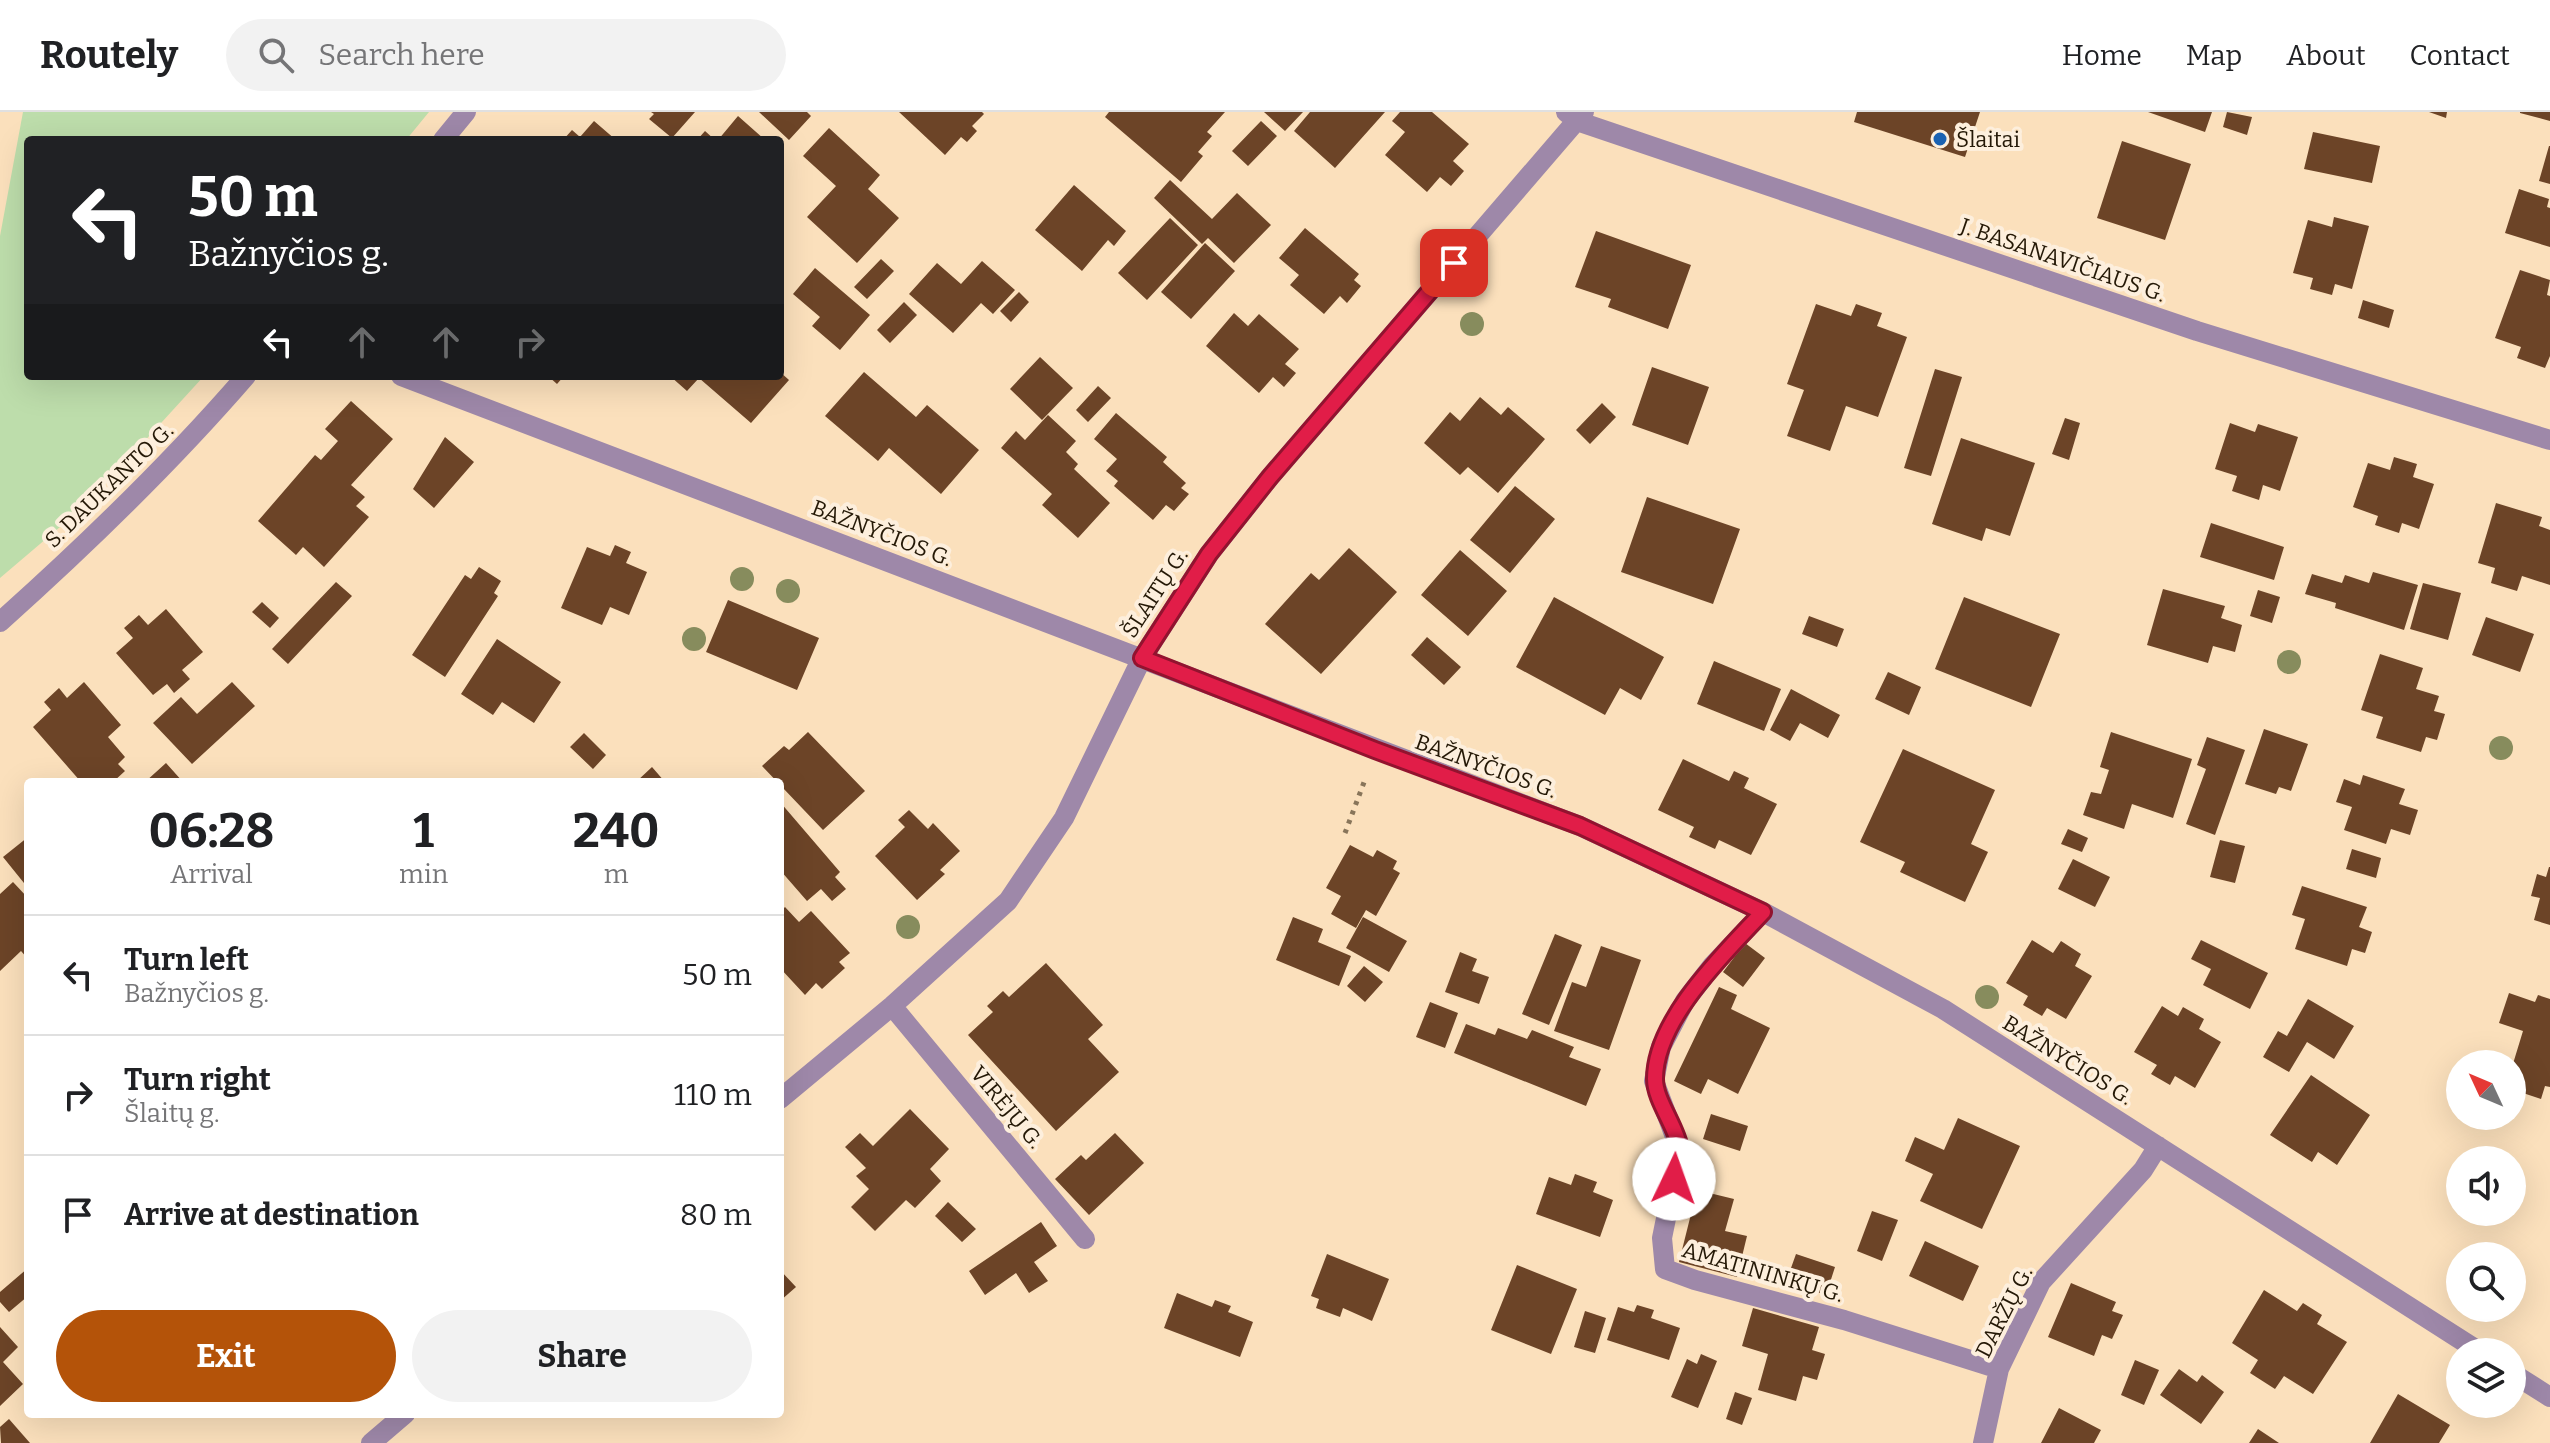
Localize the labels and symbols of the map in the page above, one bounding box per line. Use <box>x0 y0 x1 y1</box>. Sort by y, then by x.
place label: Šlaitai <box>1956 126 2021 153</box>
marker: Šlaitai <box>1931 130 1949 148</box>
street label: J. BASANAVIČIAUS G. <box>1956 212 2169 308</box>
pin <box>1420 229 1488 297</box>
street label: S. DAUKANTO G. <box>39 417 179 553</box>
street label: BAŽNYČIOS G. <box>808 494 956 572</box>
street label: ŠLAITŲ G. <box>1116 543 1194 643</box>
street label: BAŽNYČIOS G. <box>1412 728 1560 804</box>
street label: BAŽNYČIOS G. <box>1998 1009 2138 1111</box>
north arrow <box>2446 1050 2526 1130</box>
street label: VIRĖJŲ G. <box>965 1060 1049 1154</box>
position arrow <box>1632 1137 1716 1221</box>
street label: AMATININKŲ G. <box>1679 1236 1847 1308</box>
street label: DARŽŲ G. <box>1969 1262 2039 1362</box>

